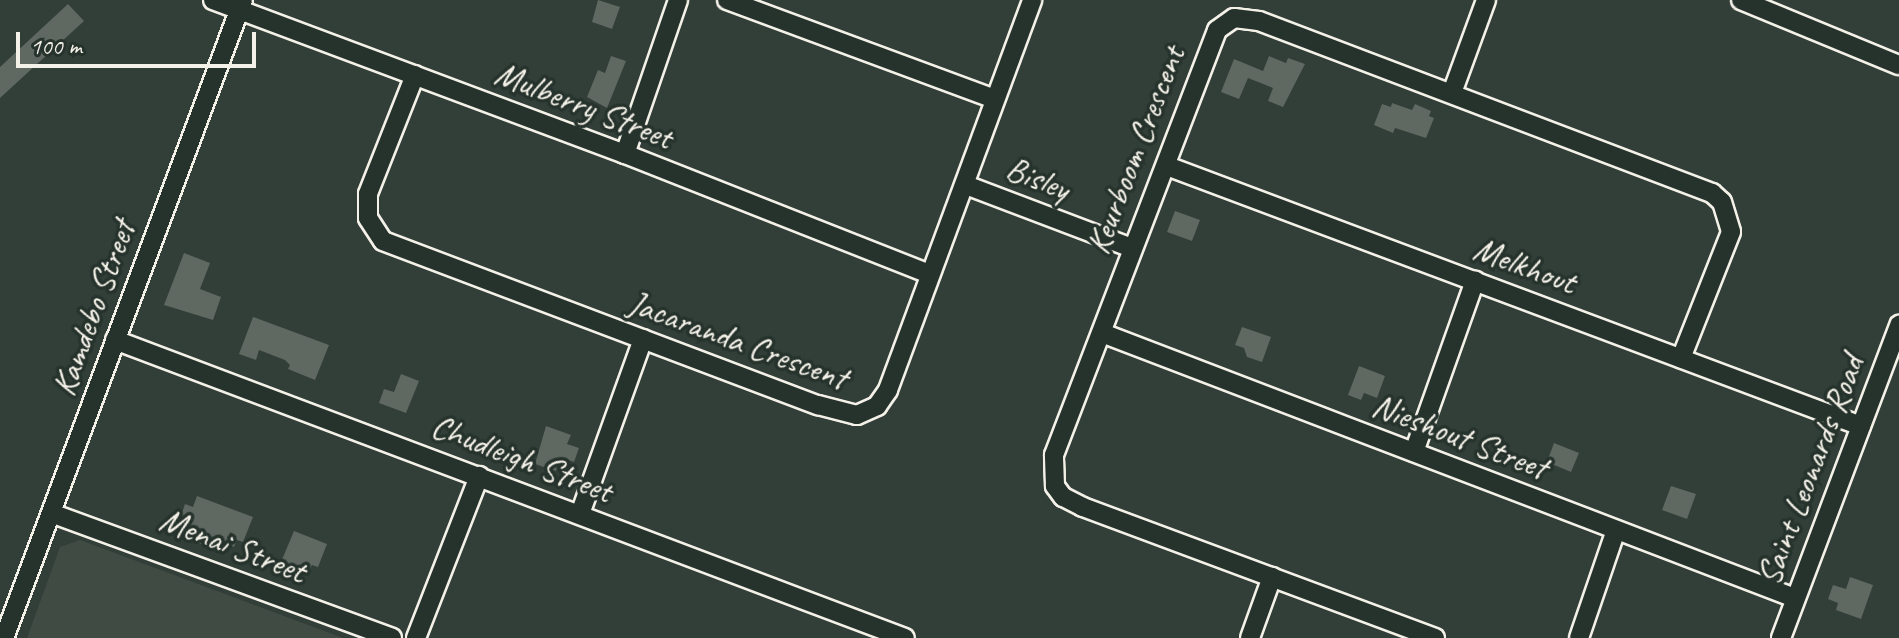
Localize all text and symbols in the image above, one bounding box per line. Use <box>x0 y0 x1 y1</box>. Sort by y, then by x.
scale bar <box>20 16 260 66</box>
text: 100 m <box>30 31 82 61</box>
street label: Keurboom Crescent <box>1077 41 1193 259</box>
street label: Mulberry Street <box>489 52 679 158</box>
street label: Bisley <box>1001 147 1075 209</box>
street label: Kamdebo Street <box>43 215 143 401</box>
street label: Melkhout <box>1469 228 1581 302</box>
street label: Jacaranda Crescent <box>623 282 853 398</box>
street label: Saint Leonards Road <box>1748 350 1872 590</box>
street label: Nieshout Street <box>1367 384 1553 488</box>
street label: Chudleigh Street <box>426 405 618 511</box>
street label: Menai Street <box>154 499 312 591</box>

